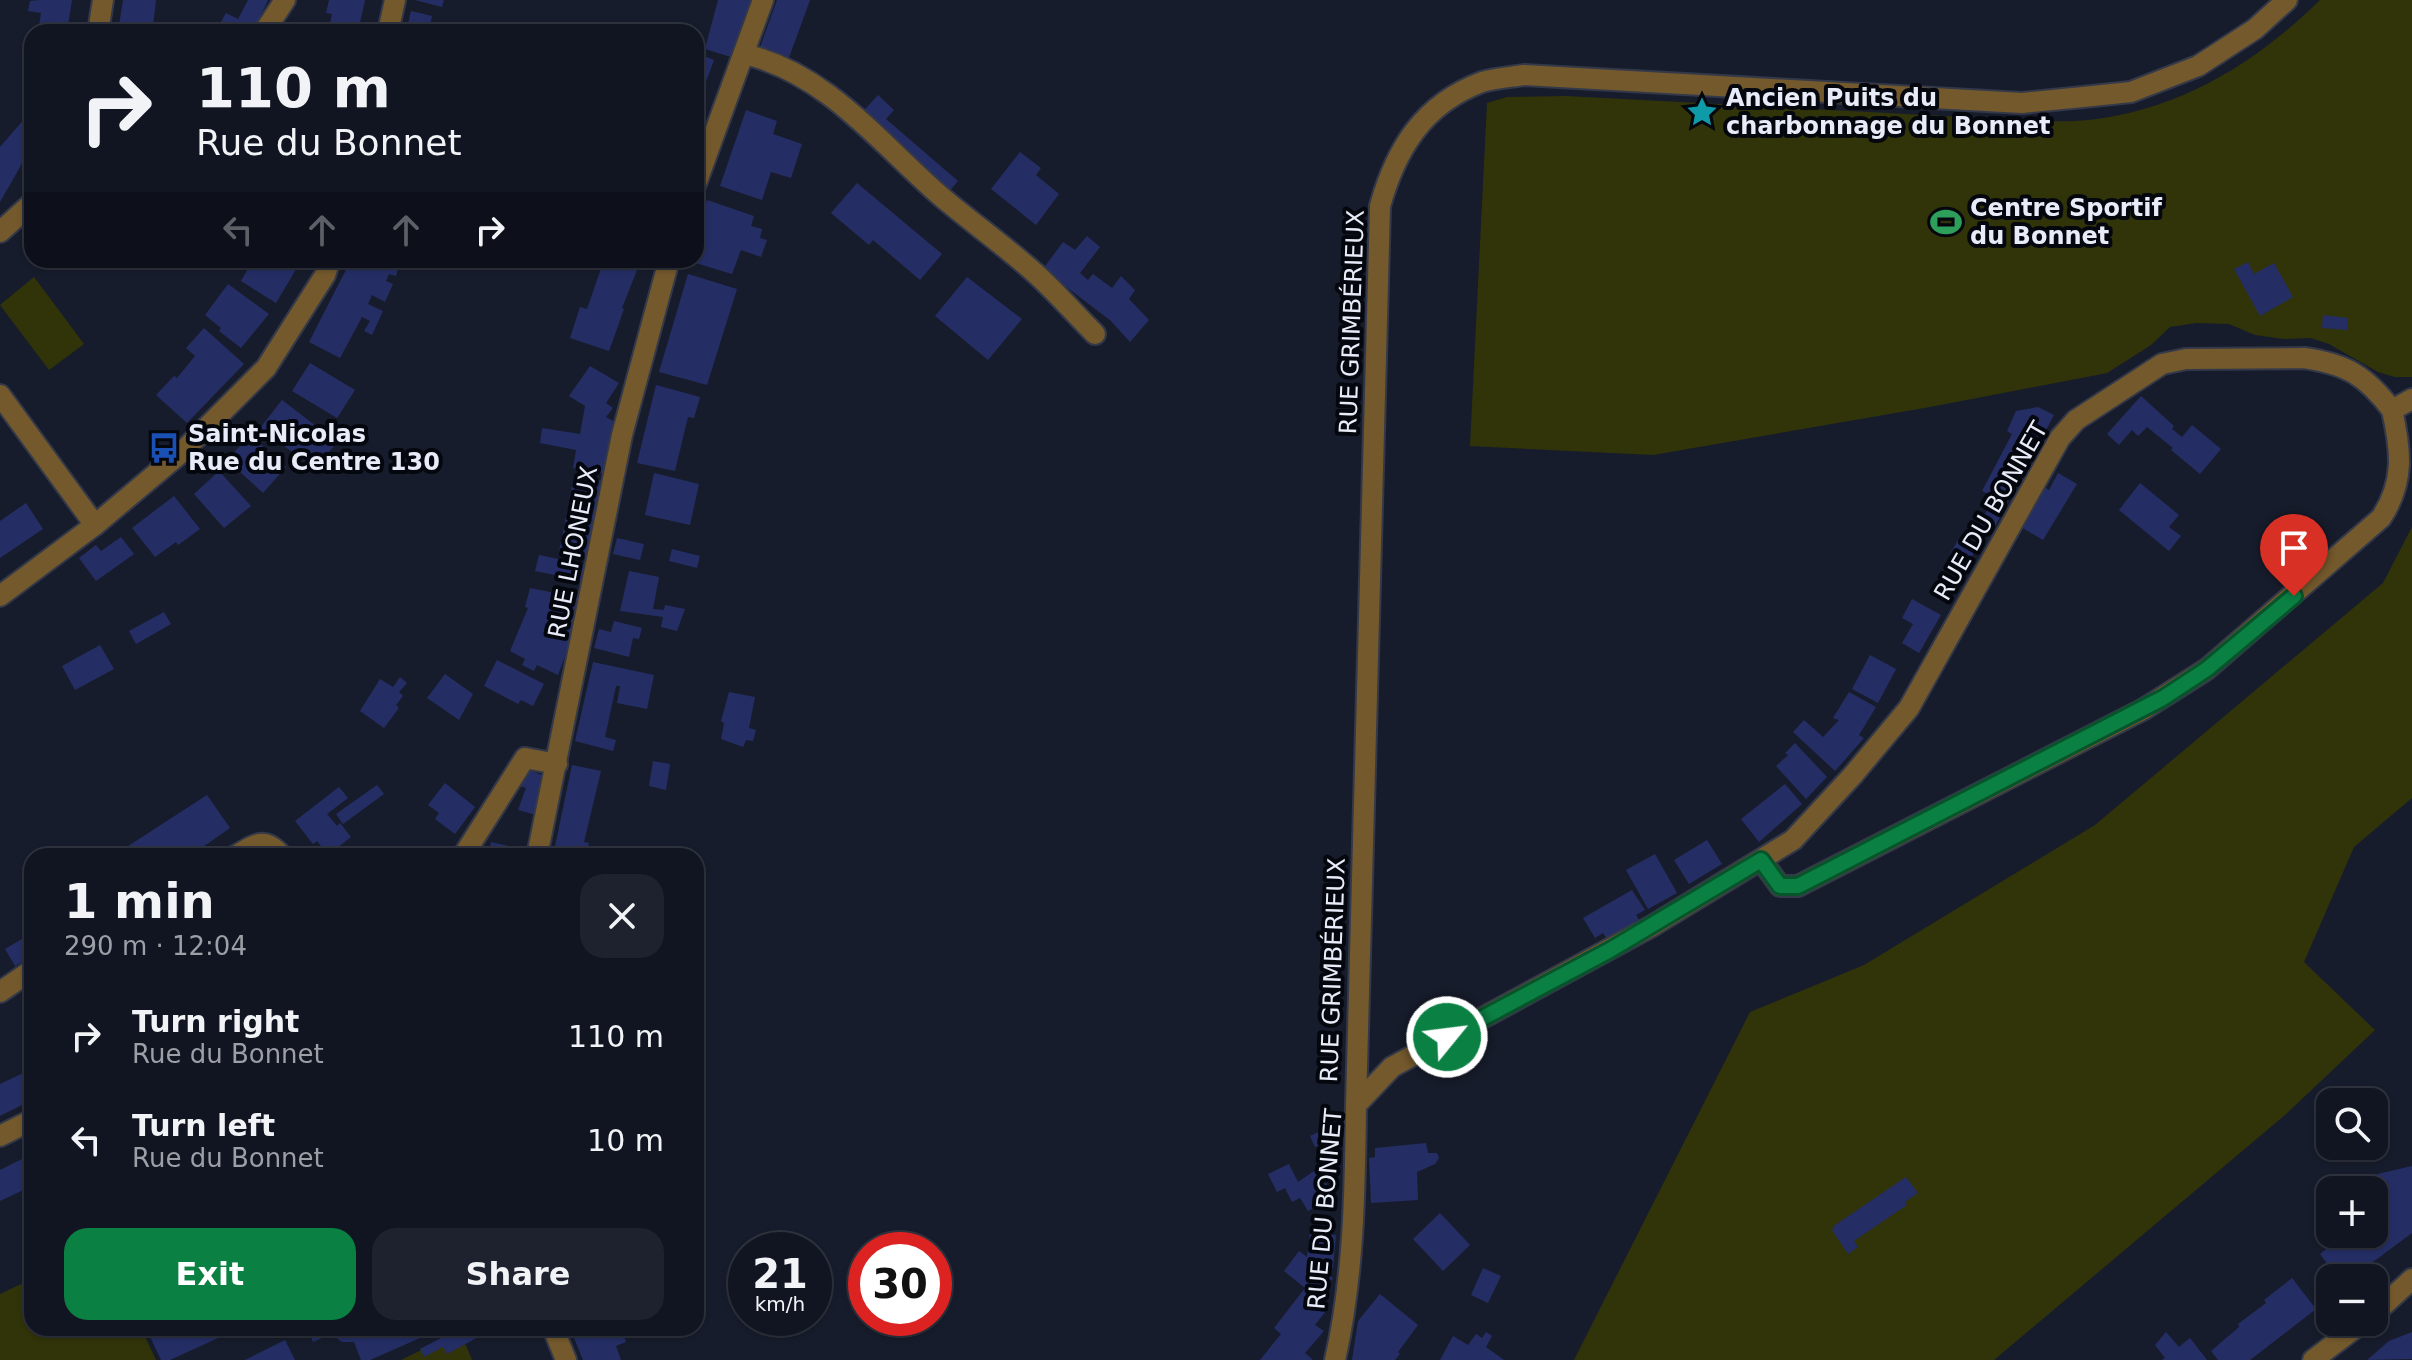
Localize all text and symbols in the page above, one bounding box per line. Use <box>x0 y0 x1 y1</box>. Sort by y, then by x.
text: 110 m <box>196 55 391 120</box>
icon: right <box>64 56 168 160</box>
place label: Ancien Puits du charbonnage du Bonnet <box>1726 84 2051 140</box>
place icon: Ancien Puits du charbonnage du Bonnet <box>1685 95 1719 129</box>
text: Rue du Bonnet <box>196 122 462 163</box>
place label: Centre Sportif du Bonnet <box>1970 194 2162 250</box>
sports icon: Centre Sportif du Bonnet <box>1929 205 1963 239</box>
icon: left <box>216 208 260 252</box>
icon: ahead <box>300 208 344 252</box>
icon: ahead <box>384 208 428 252</box>
icon: right <box>468 208 512 252</box>
street label: RUE GRIMBÉRIEUX <box>1333 209 1370 435</box>
street label: RUE DU BONNET <box>1929 417 2054 605</box>
place label: Saint-Nicolas Rue du Centre 130 <box>188 420 440 476</box>
bus stop icon: Saint-Nicolas Rue du Centre 130 <box>147 431 181 465</box>
street label: RUE LHONEUX <box>543 464 603 640</box>
pin <box>2260 514 2328 596</box>
icon: arrive <box>2272 526 2316 570</box>
street label: RUE GRIMBÉRIEUX <box>1314 857 1351 1083</box>
text: 1 min <box>64 873 215 929</box>
button: close <box>580 874 664 958</box>
text: 290 m · 12:04 <box>64 931 247 961</box>
position arrow <box>1405 995 1489 1079</box>
text: Turn right <box>132 1004 299 1039</box>
icon: right <box>64 1014 108 1058</box>
text: 110 m <box>568 1019 664 1054</box>
text: Rue du Bonnet <box>132 1039 324 1069</box>
map controls <box>2316 1088 2388 1336</box>
button: search <box>2316 1088 2388 1160</box>
street label: RUE DU BONNET <box>1302 1107 1348 1311</box>
text: Turn left <box>132 1108 275 1143</box>
icon: left <box>64 1118 108 1162</box>
text: 10 m <box>587 1123 664 1158</box>
text: Rue du Bonnet <box>132 1143 324 1173</box>
button: + <box>2316 1176 2388 1248</box>
button: Exit <box>64 1228 356 1320</box>
button: Share <box>372 1228 664 1320</box>
speed limit sign: 30 <box>848 1232 952 1336</box>
text: 21 <box>752 1251 808 1297</box>
button: − <box>2316 1264 2388 1336</box>
text: km/h <box>755 1292 805 1316</box>

